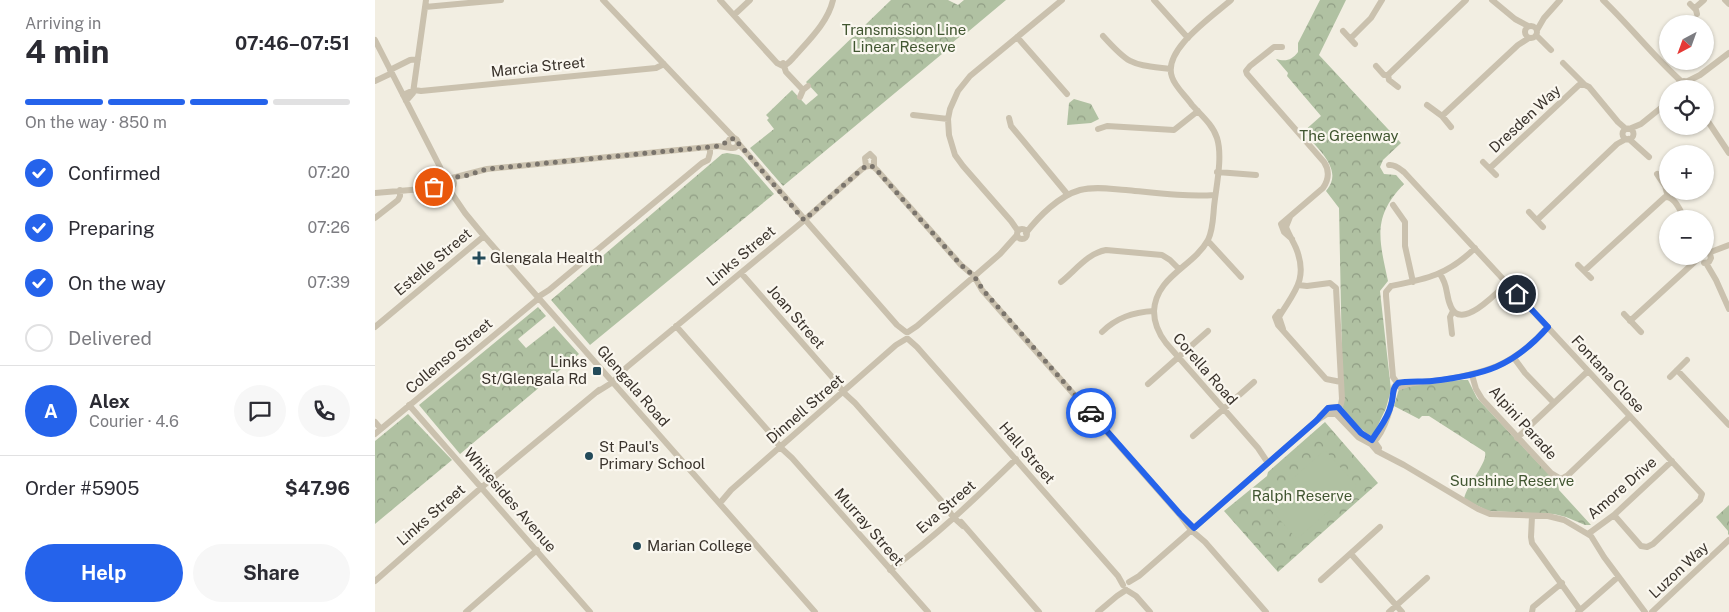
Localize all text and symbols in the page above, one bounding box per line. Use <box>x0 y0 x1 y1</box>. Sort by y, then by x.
text: Arriving in <box>25 14 101 33</box>
north arrow <box>1659 15 1714 70</box>
map controls <box>1659 15 1714 265</box>
park label: Transmission Line Linear Reserve <box>842 21 966 55</box>
text: 07:46–07:51 <box>235 32 350 54</box>
text: 4 min <box>25 33 109 70</box>
street label: Marcia Street <box>490 53 586 80</box>
button: locate <box>1659 80 1714 135</box>
street label: Dresden Way <box>1485 81 1564 156</box>
text: On the way · 850 m <box>25 113 167 132</box>
park label: The Greenway <box>1299 127 1399 144</box>
button: + <box>1659 145 1714 200</box>
icon: check <box>25 159 53 187</box>
text: Confirmed <box>68 162 161 184</box>
text: 07:20 <box>308 163 350 182</box>
pin <box>413 166 455 208</box>
icon: bag <box>420 173 448 201</box>
button: − <box>1659 210 1714 265</box>
icon: check <box>25 214 53 242</box>
text: Preparing <box>68 217 155 239</box>
text: 07:26 <box>307 218 350 237</box>
street label: Links Street <box>703 222 779 289</box>
street label: Estelle Street <box>391 224 475 299</box>
place label: Glengala Health <box>490 249 603 266</box>
marker: Glengala Health <box>472 251 486 265</box>
icon: check <box>25 269 53 297</box>
text: On the way <box>68 272 166 294</box>
text: 07:39 <box>307 273 350 292</box>
pin <box>1496 273 1538 315</box>
icon: home <box>1503 280 1531 308</box>
street label: Joan Street <box>764 281 829 352</box>
street label: Collenso Street <box>402 314 496 397</box>
text: Delivered <box>68 327 152 349</box>
street label: Corella Road <box>1170 329 1241 408</box>
street label: Fontana Close <box>1568 332 1648 416</box>
street label: Glengala Road <box>594 342 673 430</box>
place label: Links St/Glengala Rd <box>481 353 587 387</box>
marker: Links St/Glengala Rd <box>591 365 603 377</box>
street label: Dinnell Street <box>763 370 847 447</box>
street label: Alpini Parade <box>1486 382 1561 463</box>
button: chat <box>234 385 286 437</box>
button: phone <box>298 385 350 437</box>
courier <box>1066 388 1116 438</box>
text: Alex <box>89 390 130 412</box>
icon: car <box>1077 399 1105 427</box>
text: A <box>44 400 58 422</box>
text: Courier · 4.6 <box>89 412 179 431</box>
street label: Hall Street <box>996 418 1059 487</box>
place label: St Paul's Primary School <box>599 438 705 472</box>
street label: Whitesides Avenue <box>461 444 560 555</box>
marker: St Paul's Primary School <box>583 450 595 462</box>
street label: Amore Drive <box>1584 453 1660 522</box>
park label: Sunshine Reserve <box>1450 472 1574 489</box>
street label: Eva Street <box>913 476 979 537</box>
text: Order #5905 <box>25 477 139 499</box>
text: $47.96 <box>285 477 350 499</box>
street label: Links Street <box>393 480 468 549</box>
street label: Murray Street <box>831 484 908 569</box>
park label: Ralph Reserve <box>1252 487 1352 504</box>
place label: Marian College <box>647 537 752 554</box>
street label: Luzon Way <box>1646 538 1712 601</box>
marker: Marian College <box>631 540 643 552</box>
button: Help <box>25 544 183 602</box>
button: Share <box>193 544 350 602</box>

